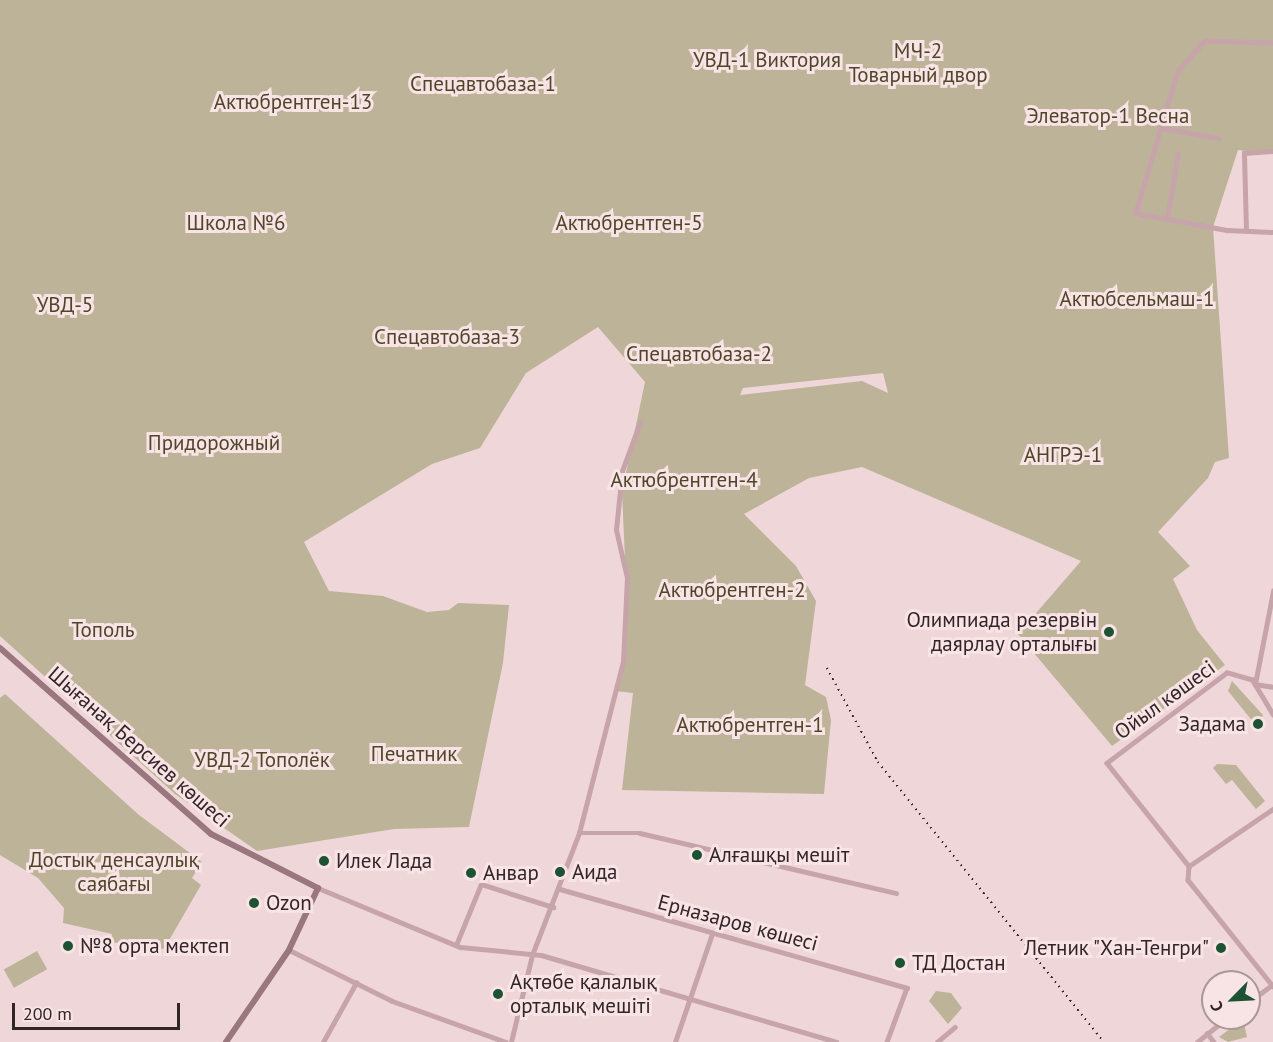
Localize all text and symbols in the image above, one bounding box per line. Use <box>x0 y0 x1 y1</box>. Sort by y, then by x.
park label: МЧ-2 Товарный двор <box>848 38 988 88</box>
park label: УВД-1 Виктория <box>693 47 841 73</box>
park label: Спецавтобаза-1 <box>410 71 556 97</box>
park label: Актюбрентген-13 <box>214 89 372 115</box>
park label: Элеватор-1 Весна <box>1027 103 1189 129</box>
park label: Школа №6 <box>187 210 285 236</box>
park label: Актюбрентген-5 <box>555 210 703 236</box>
park label: Актюбсельмаш-1 <box>1060 286 1214 312</box>
park label: УВД-5 <box>37 292 93 318</box>
park label: Спецавтобаза-3 <box>374 324 520 350</box>
park label: Спецавтобаза-2 <box>626 341 772 367</box>
park label: Придорожный <box>148 430 280 456</box>
park label: АНГРЭ-1 <box>1024 442 1102 468</box>
park label: Актюбрентген-4 <box>610 467 758 493</box>
park label: Актюбрентген-2 <box>658 577 806 603</box>
place label: Олимпиада резервін даярлау орталығы <box>906 607 1097 657</box>
park label: Тополь <box>72 617 134 643</box>
marker: Олимпиада резервін даярлау орталығы <box>1102 625 1116 639</box>
street label: Ойыл көшесі <box>1110 655 1220 745</box>
street label: Шығанақ Берсиев көшесі <box>43 661 235 833</box>
place label: Задама <box>1178 711 1246 737</box>
park label: Актюбрентген-1 <box>676 712 824 738</box>
marker: Задама <box>1251 717 1265 731</box>
park label: Печатник <box>371 741 457 767</box>
park label: УВД-2 Тополёк <box>194 747 330 773</box>
place label: Алғашқы мешіт <box>709 842 849 868</box>
park label: Достық денсаулық саябағы <box>29 847 199 897</box>
place label: Илек Лада <box>336 848 432 874</box>
marker: Алғашқы мешіт <box>690 848 704 862</box>
marker: Илек Лада <box>317 854 331 868</box>
place label: Аида <box>572 859 618 885</box>
place label: Анвар <box>483 860 539 886</box>
marker: Аида <box>553 865 567 879</box>
marker: Анвар <box>464 866 478 880</box>
place label: Ozon <box>266 890 312 916</box>
street label: Ерназаров көшесі <box>655 890 821 956</box>
marker: Ozon <box>247 896 261 910</box>
place label: №8 орта мектеп <box>80 933 229 959</box>
place label: Летник "Хан-Тенгри" <box>1022 935 1209 961</box>
marker: №8 орта мектеп <box>61 939 75 953</box>
marker: Летник "Хан-Тенгри" <box>1214 941 1228 955</box>
place label: ТД Достан <box>912 950 1006 976</box>
marker: ТД Достан <box>893 956 907 970</box>
place label: Ақтөбе қалалық орталық мешіті <box>510 969 657 1019</box>
north arrow <box>1201 970 1261 1030</box>
marker: Ақтөбе қалалық орталық мешіті <box>491 987 505 1001</box>
scale bar <box>15 991 183 1029</box>
text: С <box>1205 998 1227 1015</box>
text: 200 m <box>23 1002 72 1025</box>

